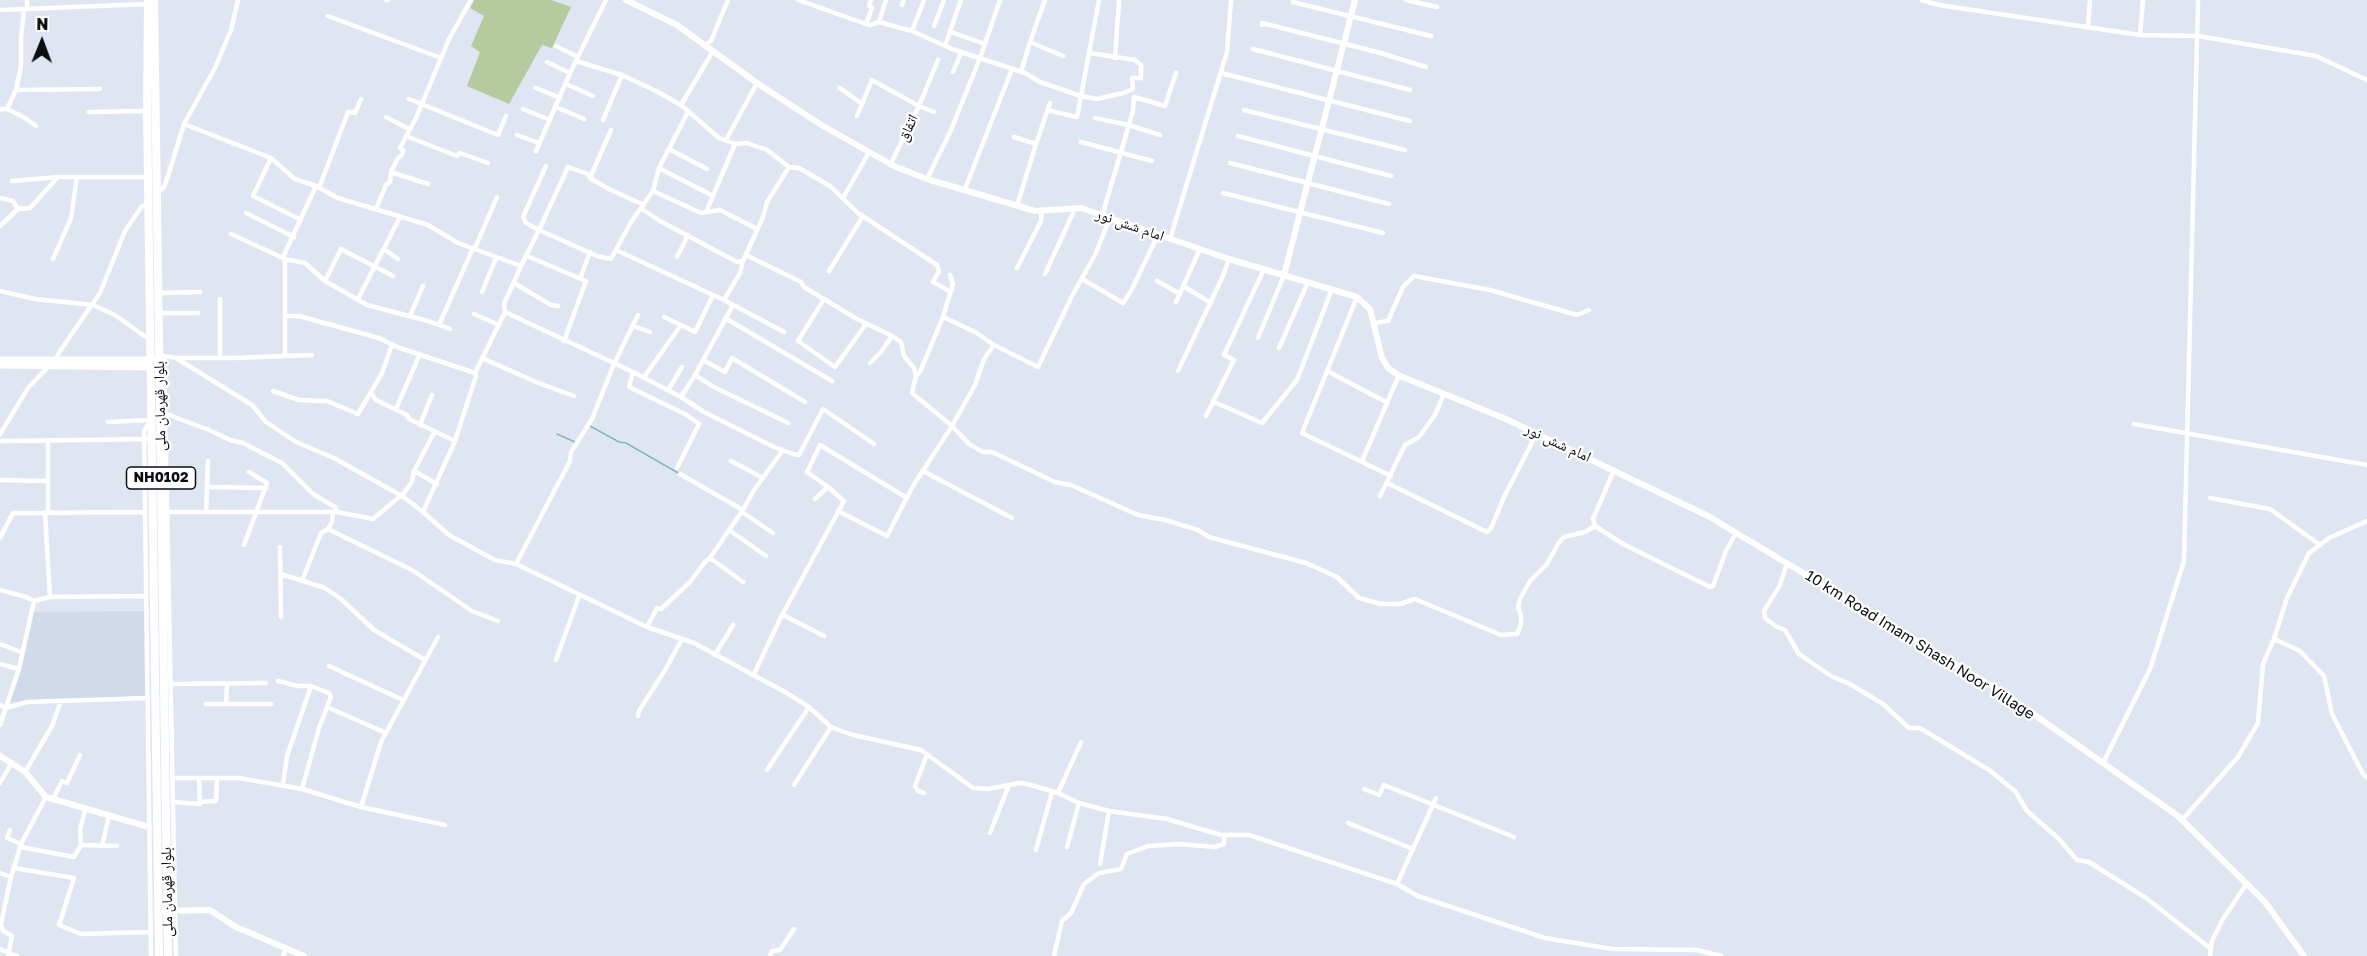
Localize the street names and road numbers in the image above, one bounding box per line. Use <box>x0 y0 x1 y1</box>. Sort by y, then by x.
street label: اتفاق <box>894 111 922 145</box>
street label: امام شش نور <box>1093 205 1167 245</box>
street label: بلوار قهرمان ملی <box>150 361 170 451</box>
street label: امام شش نور <box>1522 420 1594 466</box>
road number: NH0102 <box>126 467 195 489</box>
street label: 10 km Road Imam Shash Noor Village <box>1802 567 2038 723</box>
street label: بلوار قهرمان ملی <box>157 847 177 937</box>

